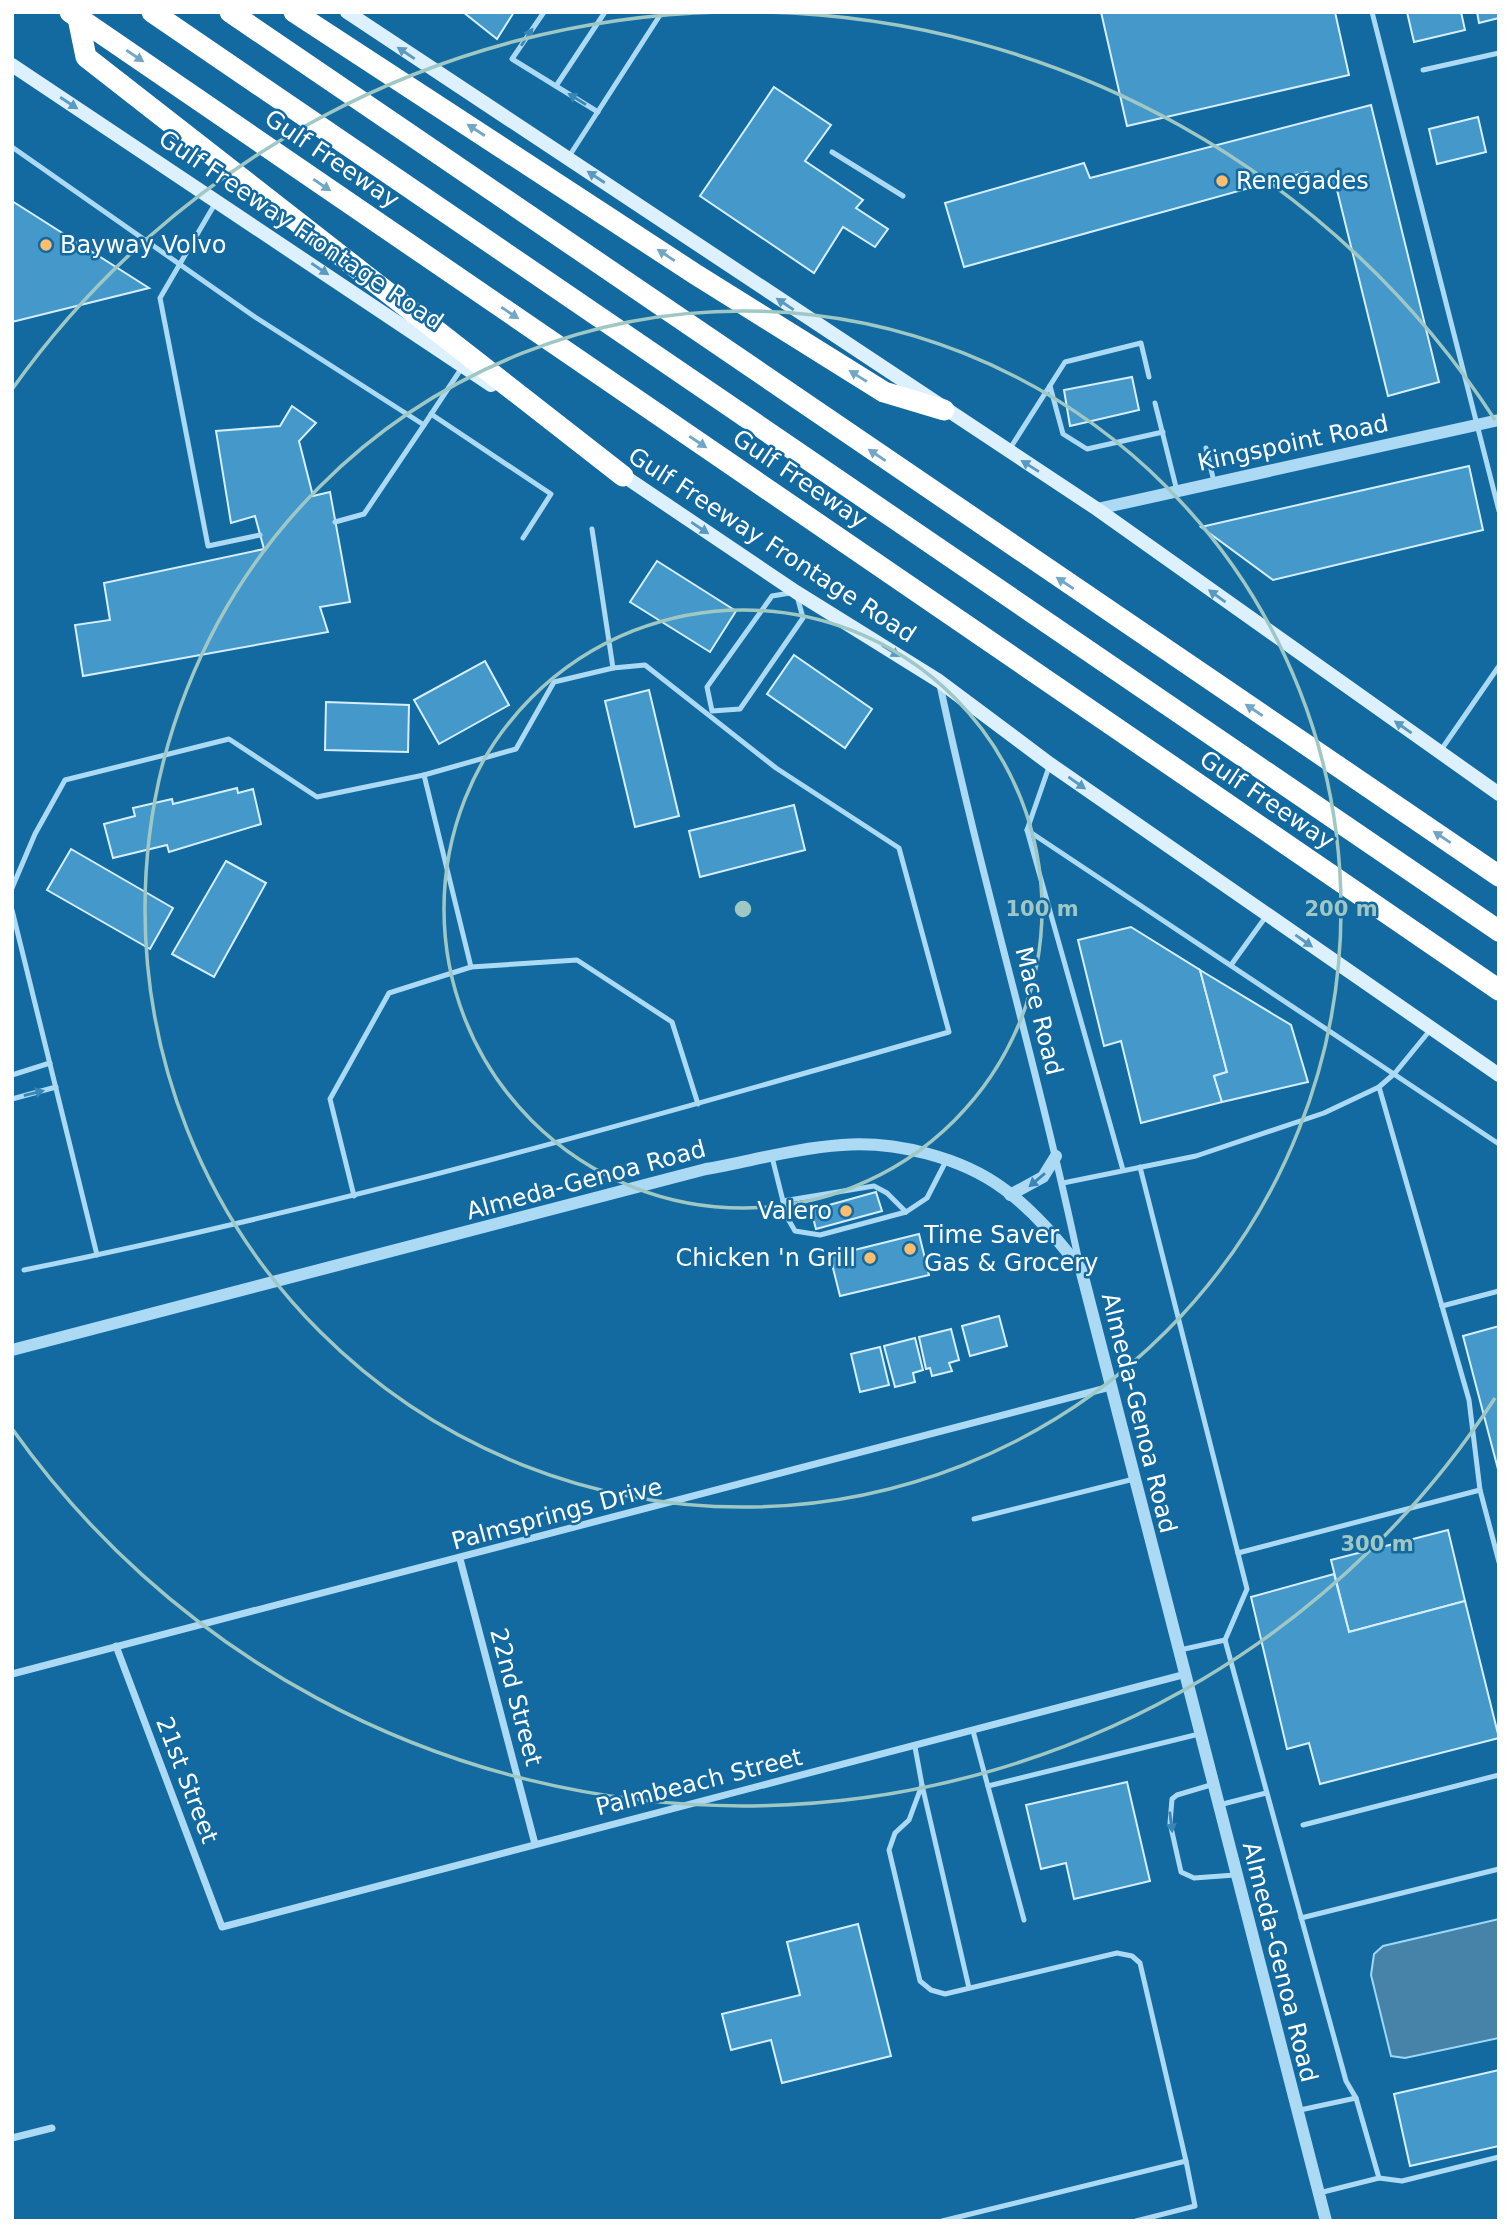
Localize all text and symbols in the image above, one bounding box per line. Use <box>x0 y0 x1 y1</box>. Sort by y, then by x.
one-way arrow <box>520 28 534 46</box>
one-way arrow <box>396 47 415 60</box>
one-way arrow <box>125 49 144 62</box>
one-way arrow <box>567 93 587 106</box>
one-way arrow <box>60 96 79 109</box>
street label: Gulf Freeway <box>259 104 405 214</box>
one-way arrow <box>466 123 485 136</box>
street label: Gulf Freeway Frontage Road <box>154 124 448 336</box>
place label: Renegades <box>1236 167 1369 195</box>
one-way arrow <box>587 171 606 184</box>
marker: Renegades <box>1214 173 1230 189</box>
one-way arrow <box>313 178 331 192</box>
place label: Bayway Volvo <box>60 231 226 259</box>
marker: Bayway Volvo <box>38 237 54 253</box>
one-way arrow <box>657 248 675 262</box>
one-way arrow <box>311 262 329 276</box>
one-way arrow <box>776 297 795 310</box>
one-way arrow <box>501 306 519 320</box>
one-way arrow <box>849 370 868 383</box>
street label: Kingspoint Road <box>1195 409 1391 477</box>
street label: Gulf Freeway <box>727 424 873 534</box>
one-way arrow <box>689 435 707 449</box>
street label: Gulf Freeway Frontage Road <box>623 442 921 648</box>
one-way arrow <box>868 448 886 462</box>
one-way arrow <box>1020 460 1040 473</box>
one-way arrow <box>691 521 710 534</box>
one-way arrow <box>1056 576 1074 590</box>
one-way arrow <box>1208 589 1226 603</box>
one-way arrow <box>882 645 901 658</box>
one-way arrow <box>1244 704 1263 717</box>
one-way arrow <box>1394 720 1412 734</box>
street label: Gulf Freeway <box>1194 745 1340 855</box>
one-way arrow <box>1068 776 1086 790</box>
one-way arrow <box>1432 831 1452 844</box>
centre of rings <box>731 897 755 921</box>
text: 100 m <box>1005 897 1079 921</box>
text: 200 m <box>1304 897 1378 921</box>
one-way arrow <box>1295 934 1313 948</box>
street label: Mace Road <box>1010 944 1068 1078</box>
one-way arrow <box>23 1087 45 1098</box>
street label: Almeda-Genoa Road <box>463 1135 709 1225</box>
one-way arrow <box>1028 1172 1046 1187</box>
place label: Valero <box>757 1197 832 1225</box>
marker: Valero <box>838 1203 854 1219</box>
place label: Time Saver Gas & Grocery <box>923 1221 1098 1277</box>
marker: Time Saver Gas & Grocery <box>902 1241 918 1257</box>
place label: Chicken 'n Grill <box>676 1244 856 1272</box>
marker: Chicken 'n Grill <box>862 1250 878 1266</box>
street label: Almeda-Genoa Road <box>1096 1290 1182 1536</box>
street label: Palmsprings Drive <box>449 1472 665 1556</box>
text: 300 m <box>1340 1532 1414 1556</box>
street label: 22nd Street <box>484 1625 548 1769</box>
street label: 21st Street <box>150 1713 224 1847</box>
street label: Palmbeach Street <box>593 1743 805 1821</box>
one-way arrow <box>1166 1811 1177 1833</box>
street label: Almeda-Genoa Road <box>1237 1839 1323 2085</box>

